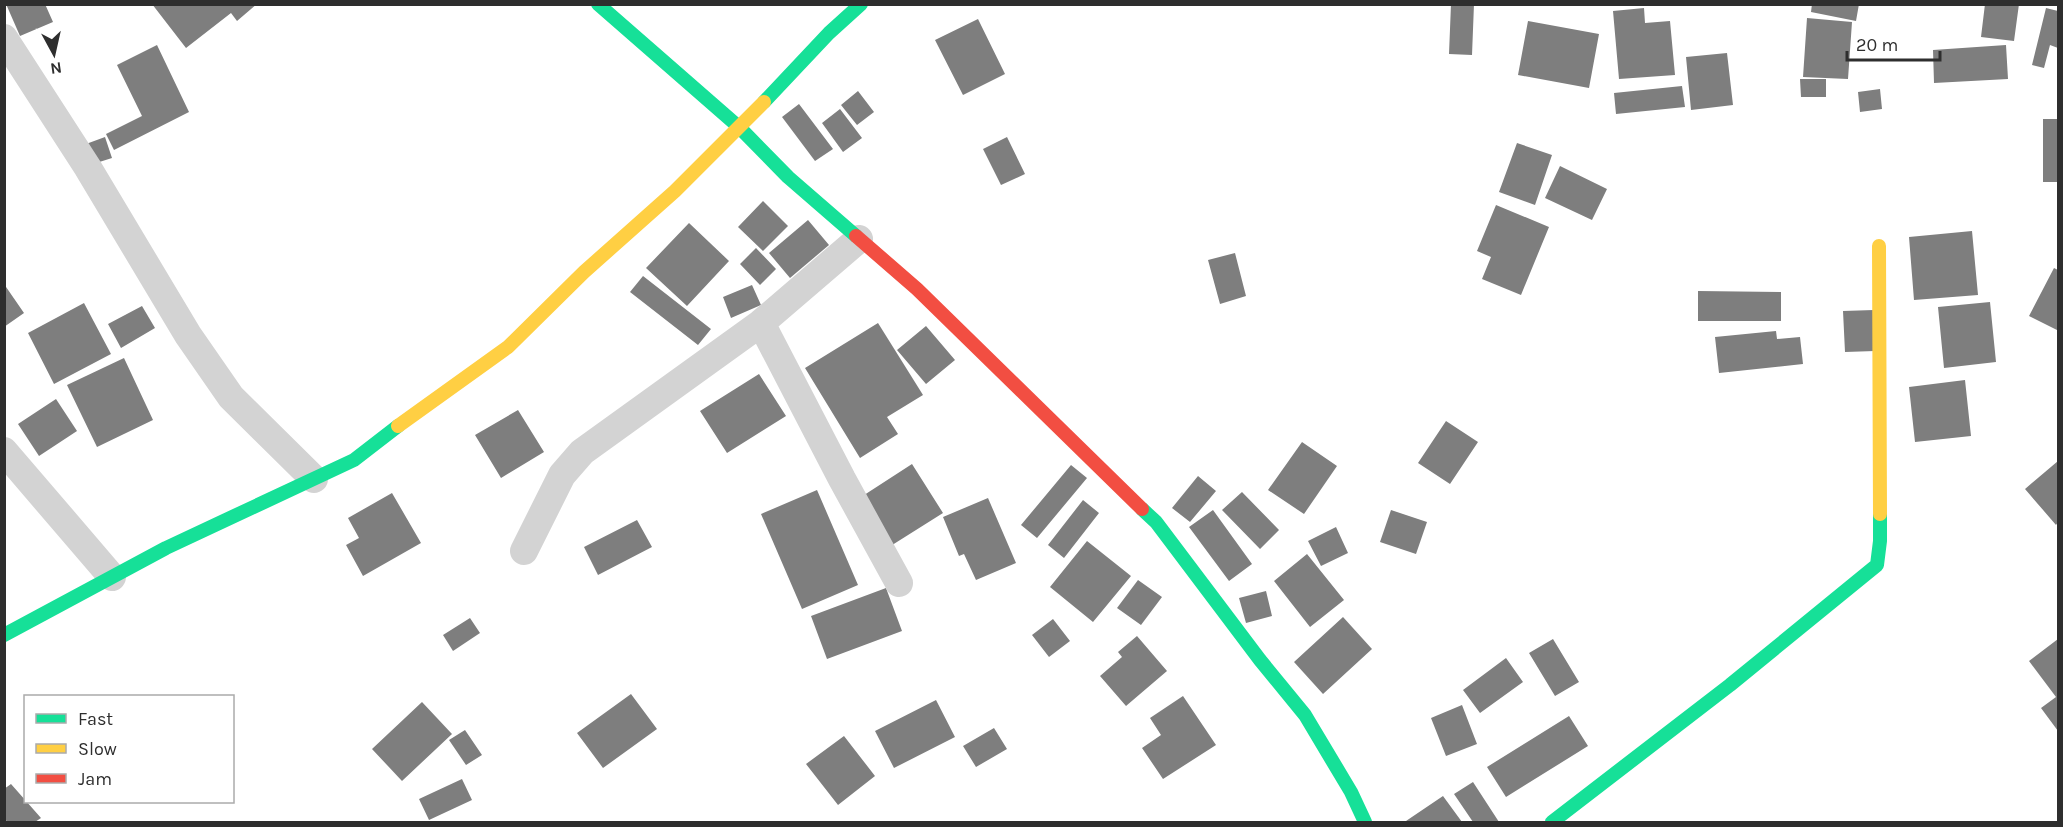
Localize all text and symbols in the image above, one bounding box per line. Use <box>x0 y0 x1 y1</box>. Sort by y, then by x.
north arrow <box>24 24 84 84</box>
scale bar <box>1847 24 1940 62</box>
text: 20 m <box>1856 34 1898 56</box>
text: N <box>49 58 63 79</box>
legend <box>24 695 234 803</box>
text: Fast <box>78 708 113 730</box>
text: Slow <box>78 738 117 760</box>
text: Jam <box>78 768 112 790</box>

